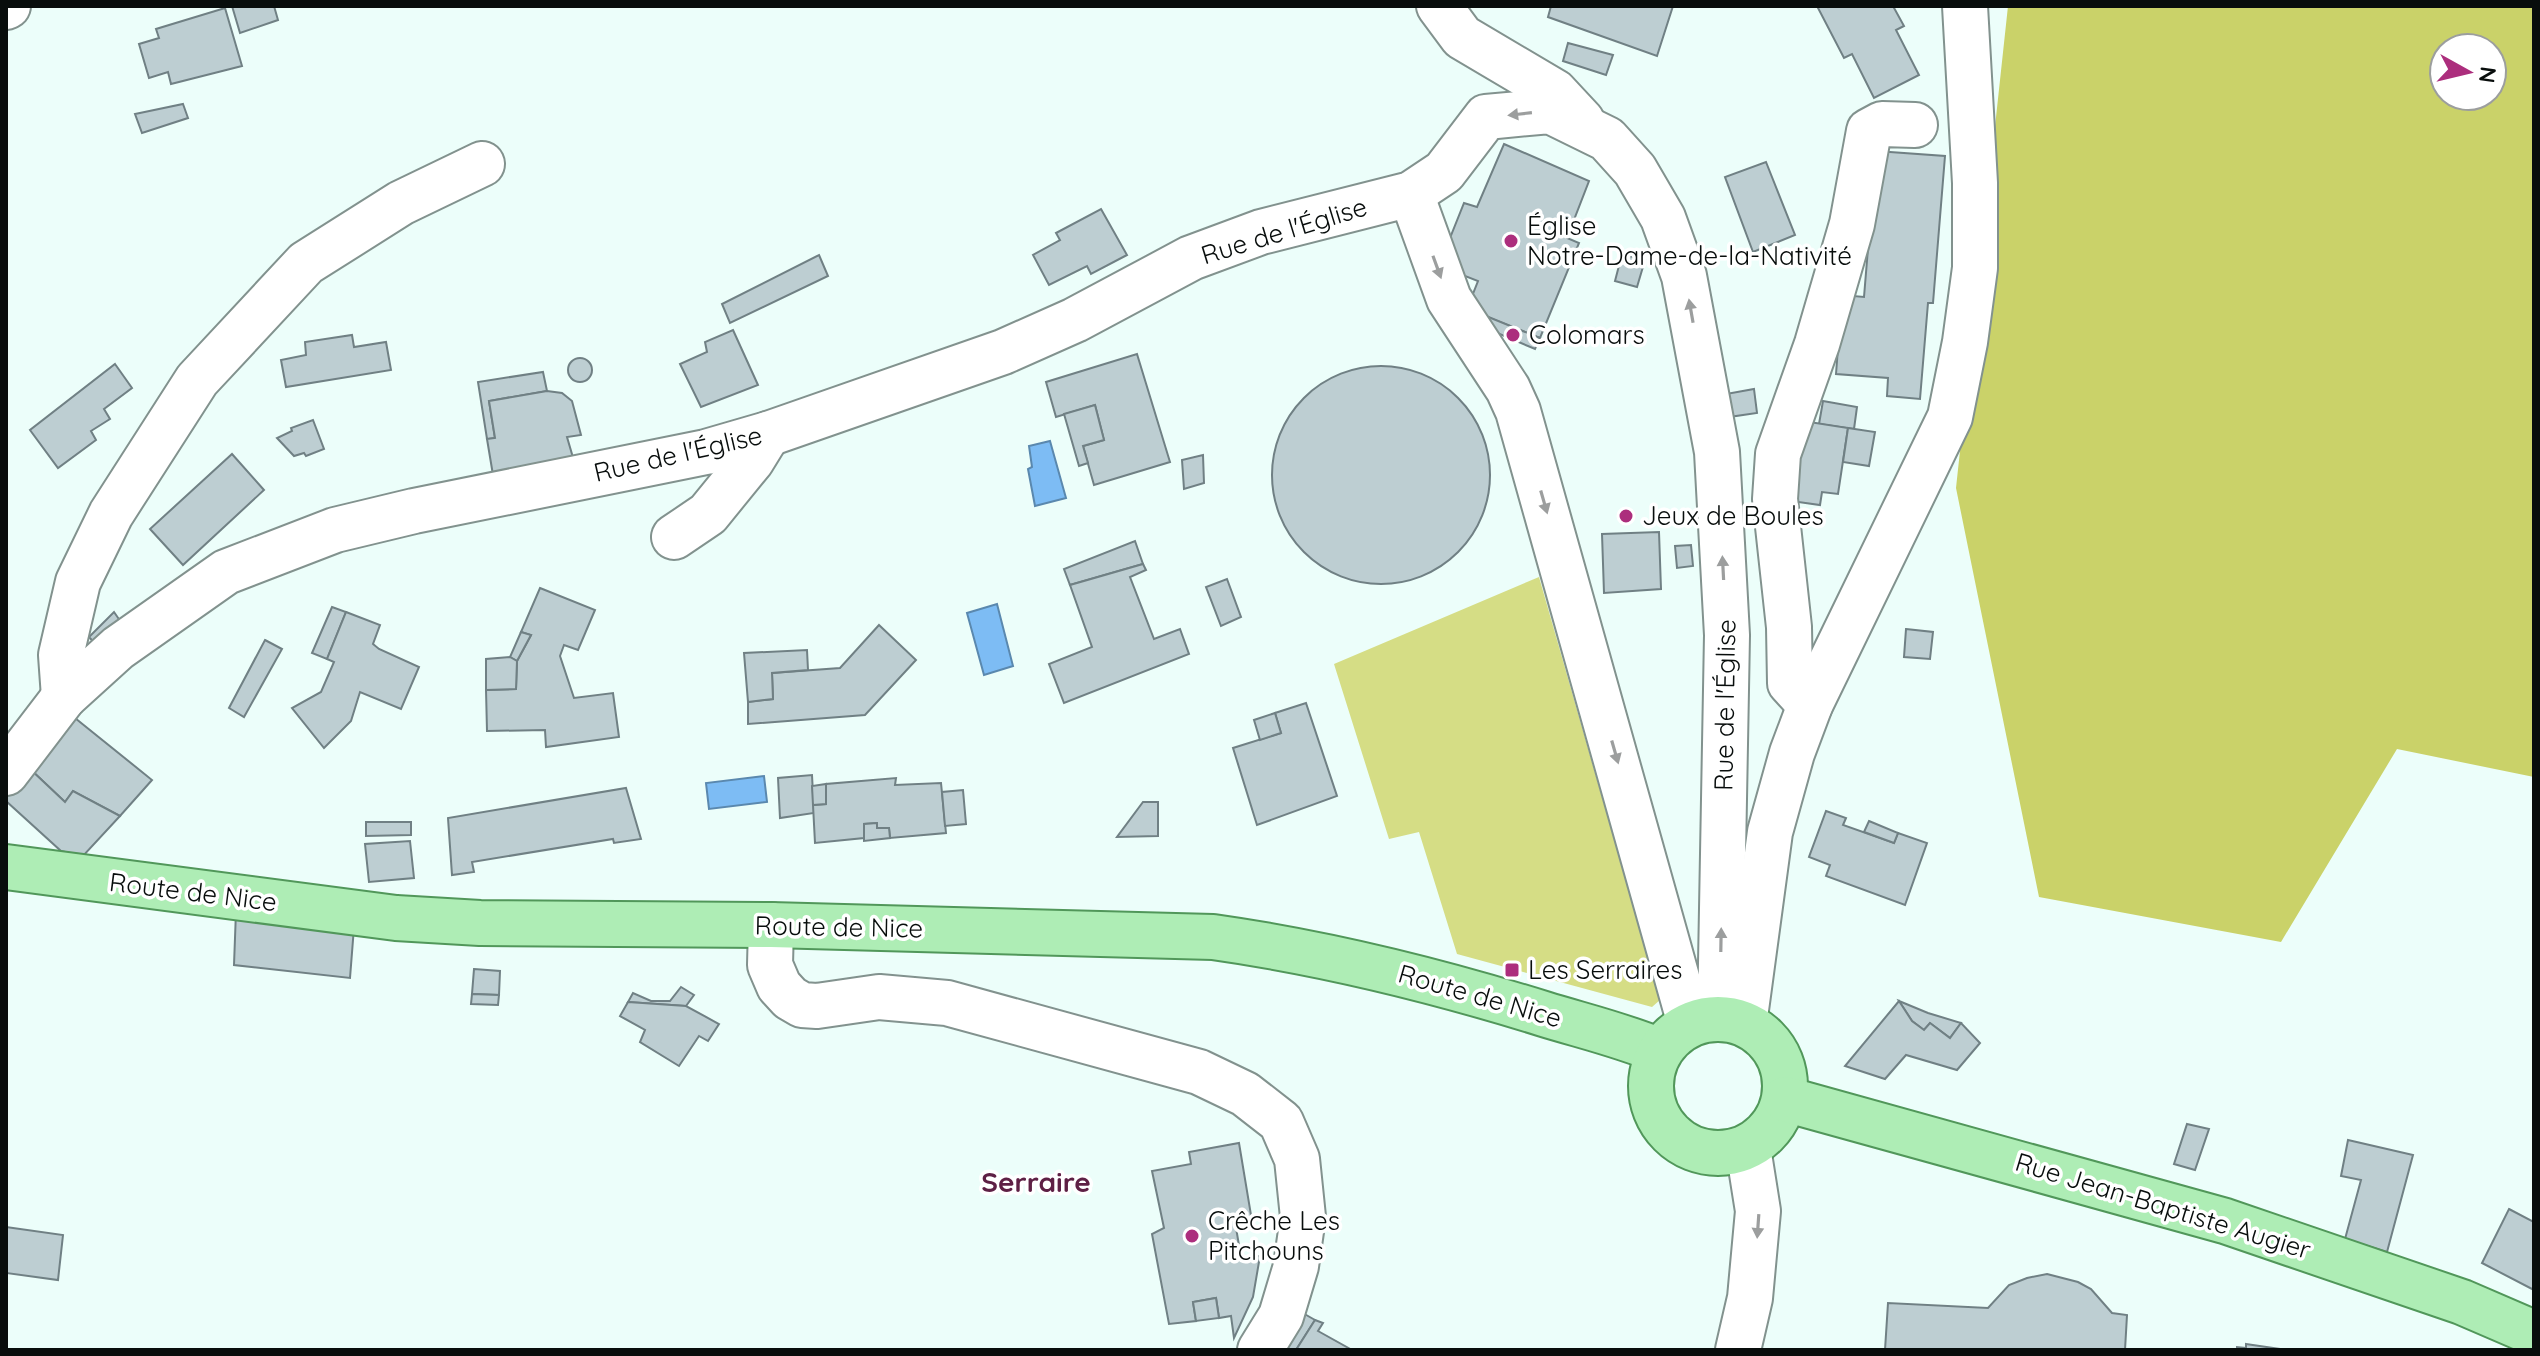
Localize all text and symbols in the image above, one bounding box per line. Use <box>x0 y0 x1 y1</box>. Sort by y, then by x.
north arrow <box>2428 32 2508 112</box>
text: N <box>2473 65 2503 85</box>
one-way arrow <box>1507 108 1532 121</box>
street label: Rue de l'Église <box>1197 190 1371 271</box>
place label: Église Notre-Dame-de-la-Nativité <box>1527 209 1852 272</box>
marker: Église Notre-Dame-de-la-Nativité <box>1502 232 1520 250</box>
one-way arrow <box>1431 255 1444 279</box>
one-way arrow <box>1684 298 1696 323</box>
place label: Colomars <box>1529 318 1645 351</box>
marker: Colomars <box>1504 326 1522 344</box>
street label: Rue de l'Église <box>591 418 765 489</box>
one-way arrow <box>1538 490 1551 514</box>
place label: Jeux de Boules <box>1642 499 1824 532</box>
marker: Jeux de Boules <box>1617 507 1635 525</box>
one-way arrow <box>1717 555 1730 580</box>
street label: Rue de l'Église <box>1707 619 1742 791</box>
one-way arrow <box>1609 740 1622 764</box>
street label: Route de Nice <box>107 865 279 918</box>
street label: Route de Nice <box>754 909 924 944</box>
one-way arrow <box>1714 927 1727 952</box>
place label: Les Serraires <box>1528 953 1682 986</box>
street label: Route de Nice <box>1395 956 1566 1035</box>
marker: Les Serraires <box>1503 961 1521 979</box>
street label: Rue Jean-Baptiste Augier <box>2011 1145 2315 1266</box>
district label: Serraire <box>981 1164 1091 1199</box>
place label: Crêche Les Pitchouns <box>1208 1204 1340 1267</box>
one-way arrow <box>1751 1214 1764 1239</box>
marker: Crêche Les Pitchouns <box>1183 1227 1201 1245</box>

